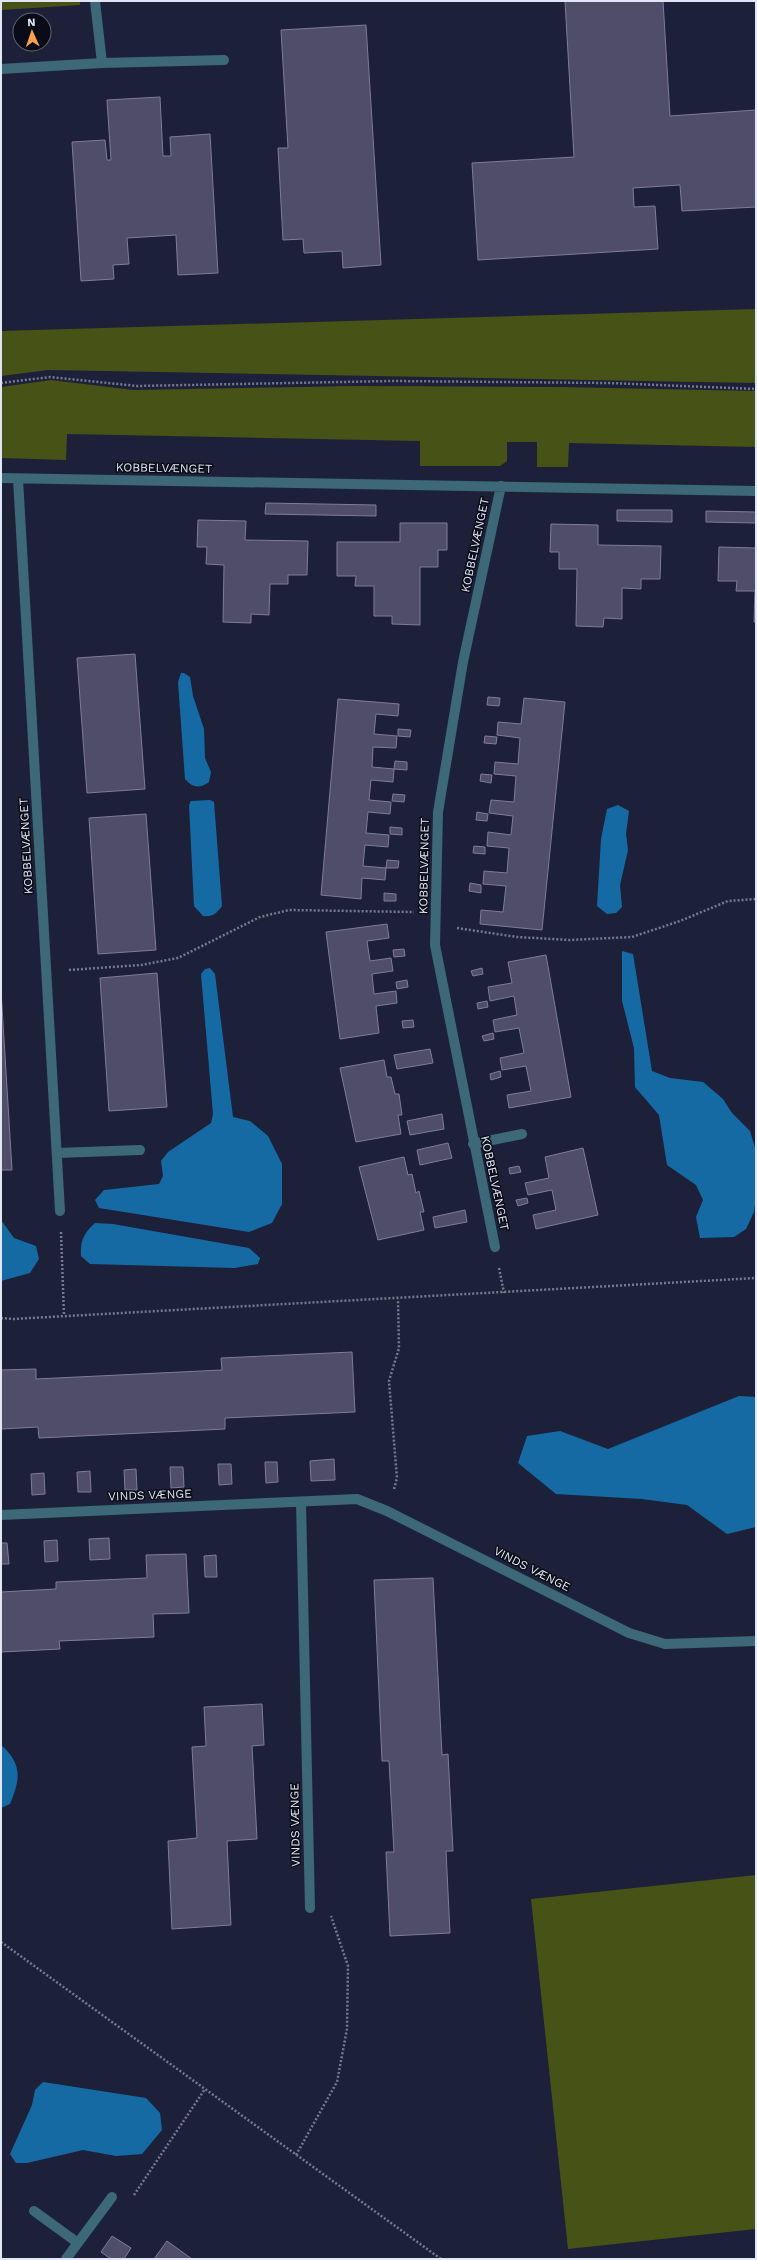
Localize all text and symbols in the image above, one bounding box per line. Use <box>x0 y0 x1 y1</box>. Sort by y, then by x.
north arrow <box>12 12 52 52</box>
text: N <box>27 16 36 29</box>
street label: KOBBELVÆNGET <box>116 460 212 476</box>
street label: KOBBELVÆNGET <box>458 496 492 594</box>
street label: KOBBELVÆNGET <box>16 797 36 895</box>
street label: KOBBELVÆNGET <box>416 818 432 914</box>
street label: KOBBELVÆNGET <box>478 1134 512 1232</box>
street label: VINDS VÆNGE <box>108 1487 192 1503</box>
street label: VINDS VÆNGE <box>492 1544 573 1594</box>
street label: VINDS VÆNGE <box>287 1783 303 1867</box>

